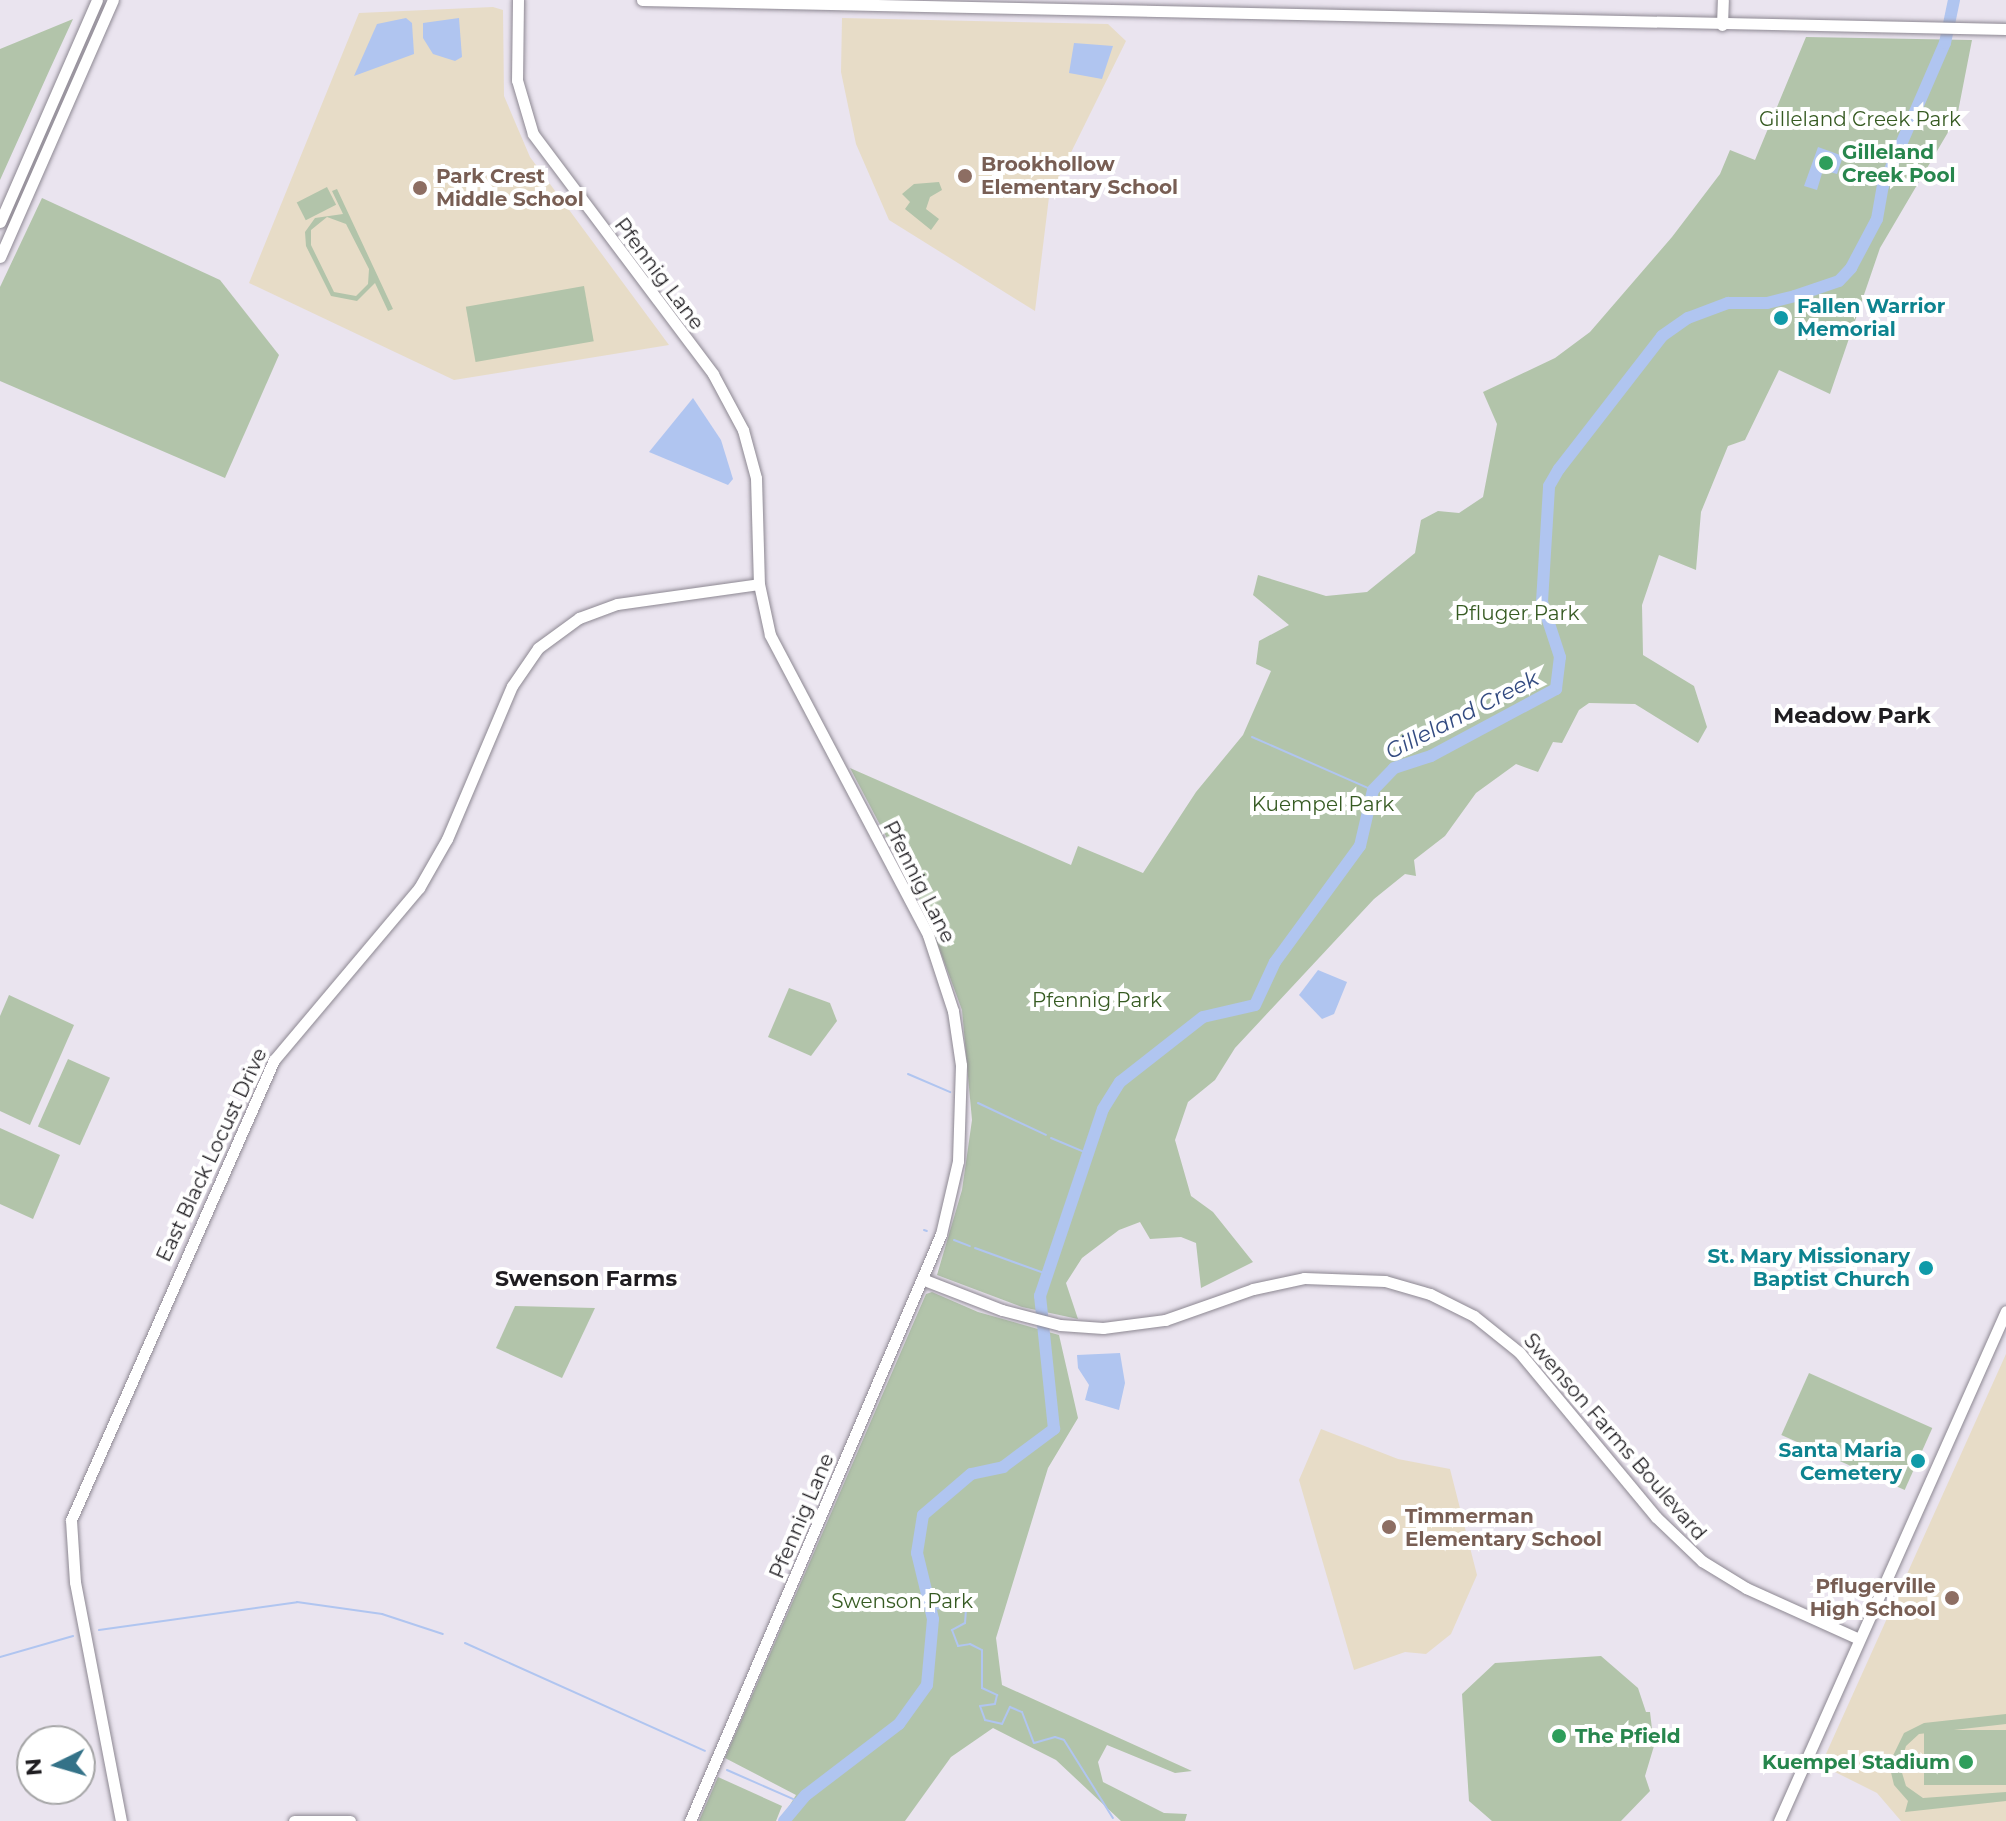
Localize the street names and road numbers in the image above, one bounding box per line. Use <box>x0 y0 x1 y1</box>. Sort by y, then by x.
street label: Pfennig Lane <box>609 213 709 335</box>
street label: Pfennig Lane <box>878 817 960 947</box>
street label: East Black Locust Drive <box>152 1044 272 1266</box>
street label: Swenson Farms Boulevard <box>1519 1329 1711 1545</box>
street label: Pfennig Lane <box>765 1450 839 1582</box>

